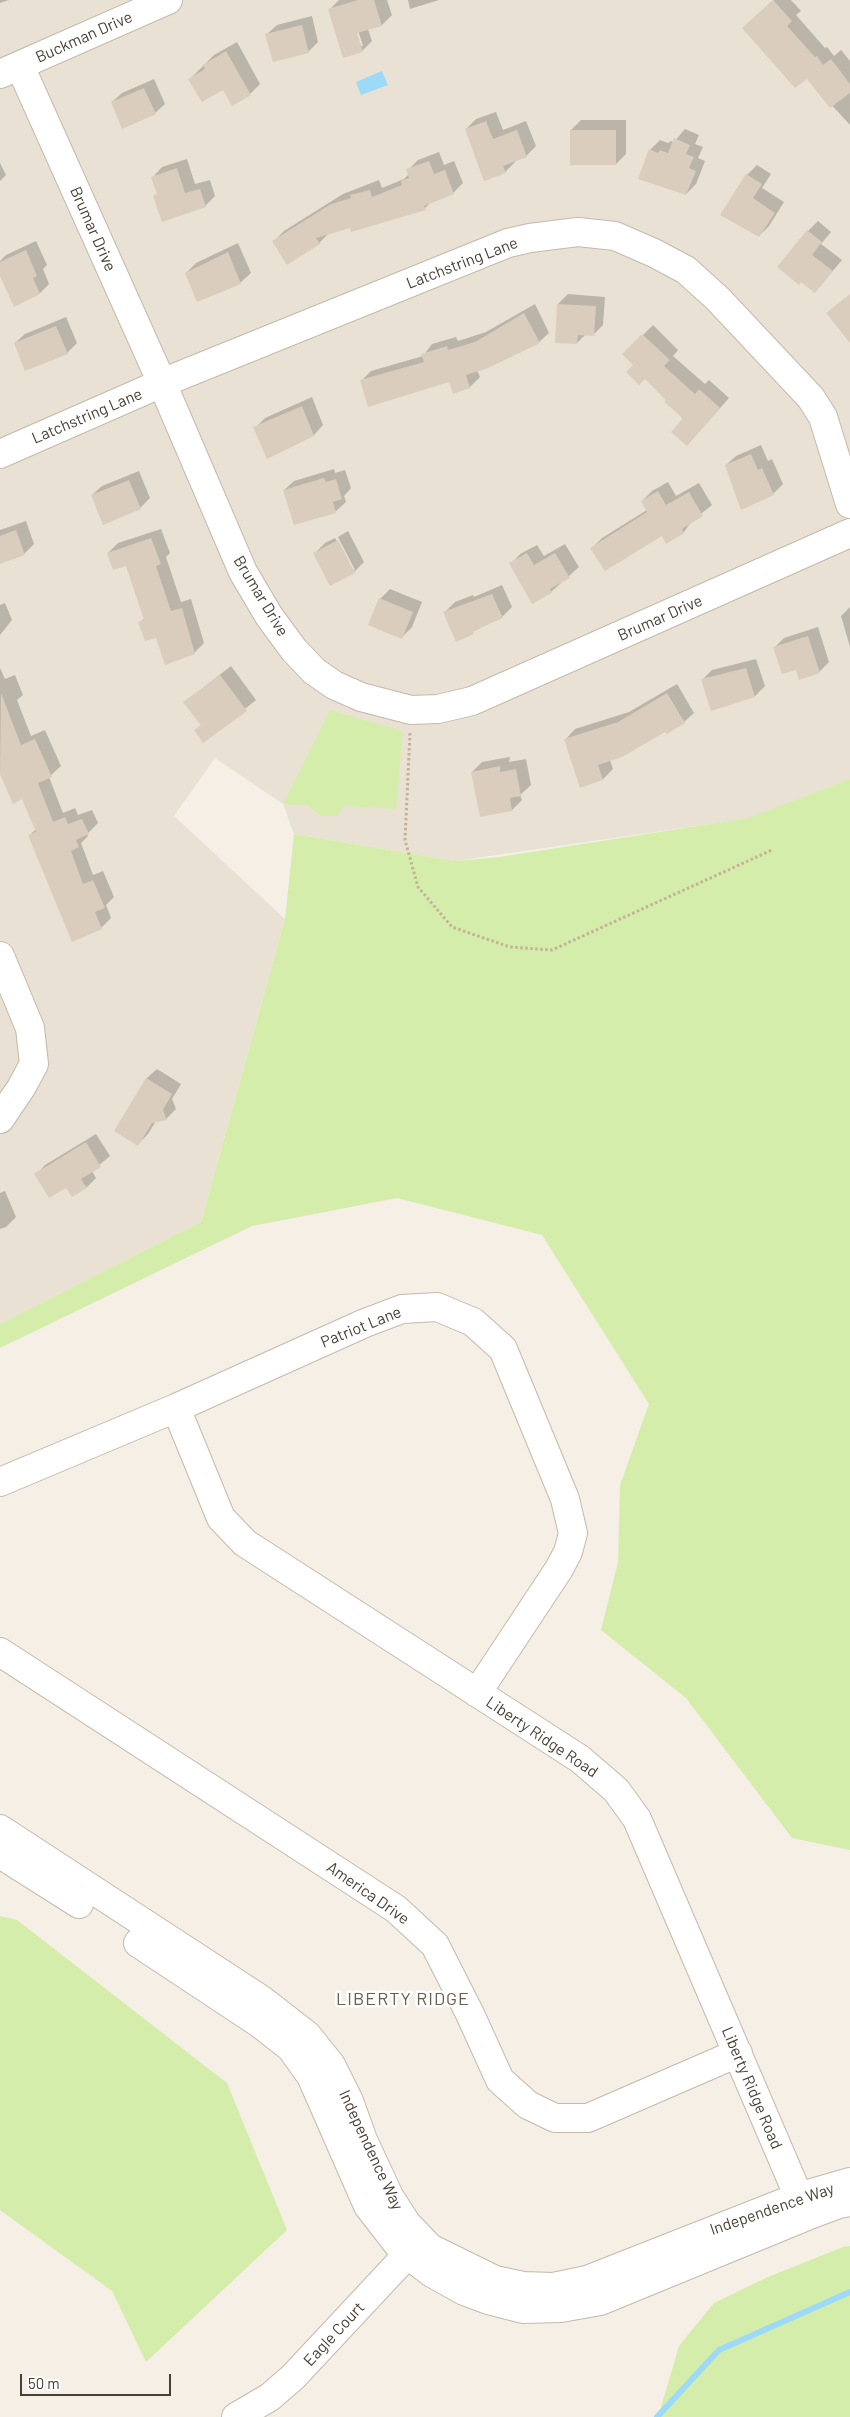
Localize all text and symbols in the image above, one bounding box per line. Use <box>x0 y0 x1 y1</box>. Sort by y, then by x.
street label: Buckman Drive <box>33 7 135 67</box>
street label: Brumar Drive <box>66 184 120 274</box>
street label: Latchstring Lane <box>404 233 520 293</box>
street label: Latchstring Lane <box>29 384 145 448</box>
street label: Brumar Drive <box>229 552 293 640</box>
street label: Brumar Drive <box>615 591 705 645</box>
street label: Patriot Lane <box>318 1302 404 1352</box>
street label: Liberty Ridge Road <box>482 1692 602 1782</box>
street label: America Drive <box>323 1857 413 1929</box>
district label: LIBERTY RIDGE <box>334 1988 472 2010</box>
street label: Liberty Ridge Road <box>718 2024 786 2152</box>
street label: Independence Way <box>335 2087 407 2213</box>
street label: Independence Way <box>707 2179 837 2239</box>
street label: Eagle Court <box>299 2298 369 2370</box>
scale bar <box>22 2364 174 2396</box>
text: 50 m <box>28 2374 60 2392</box>

